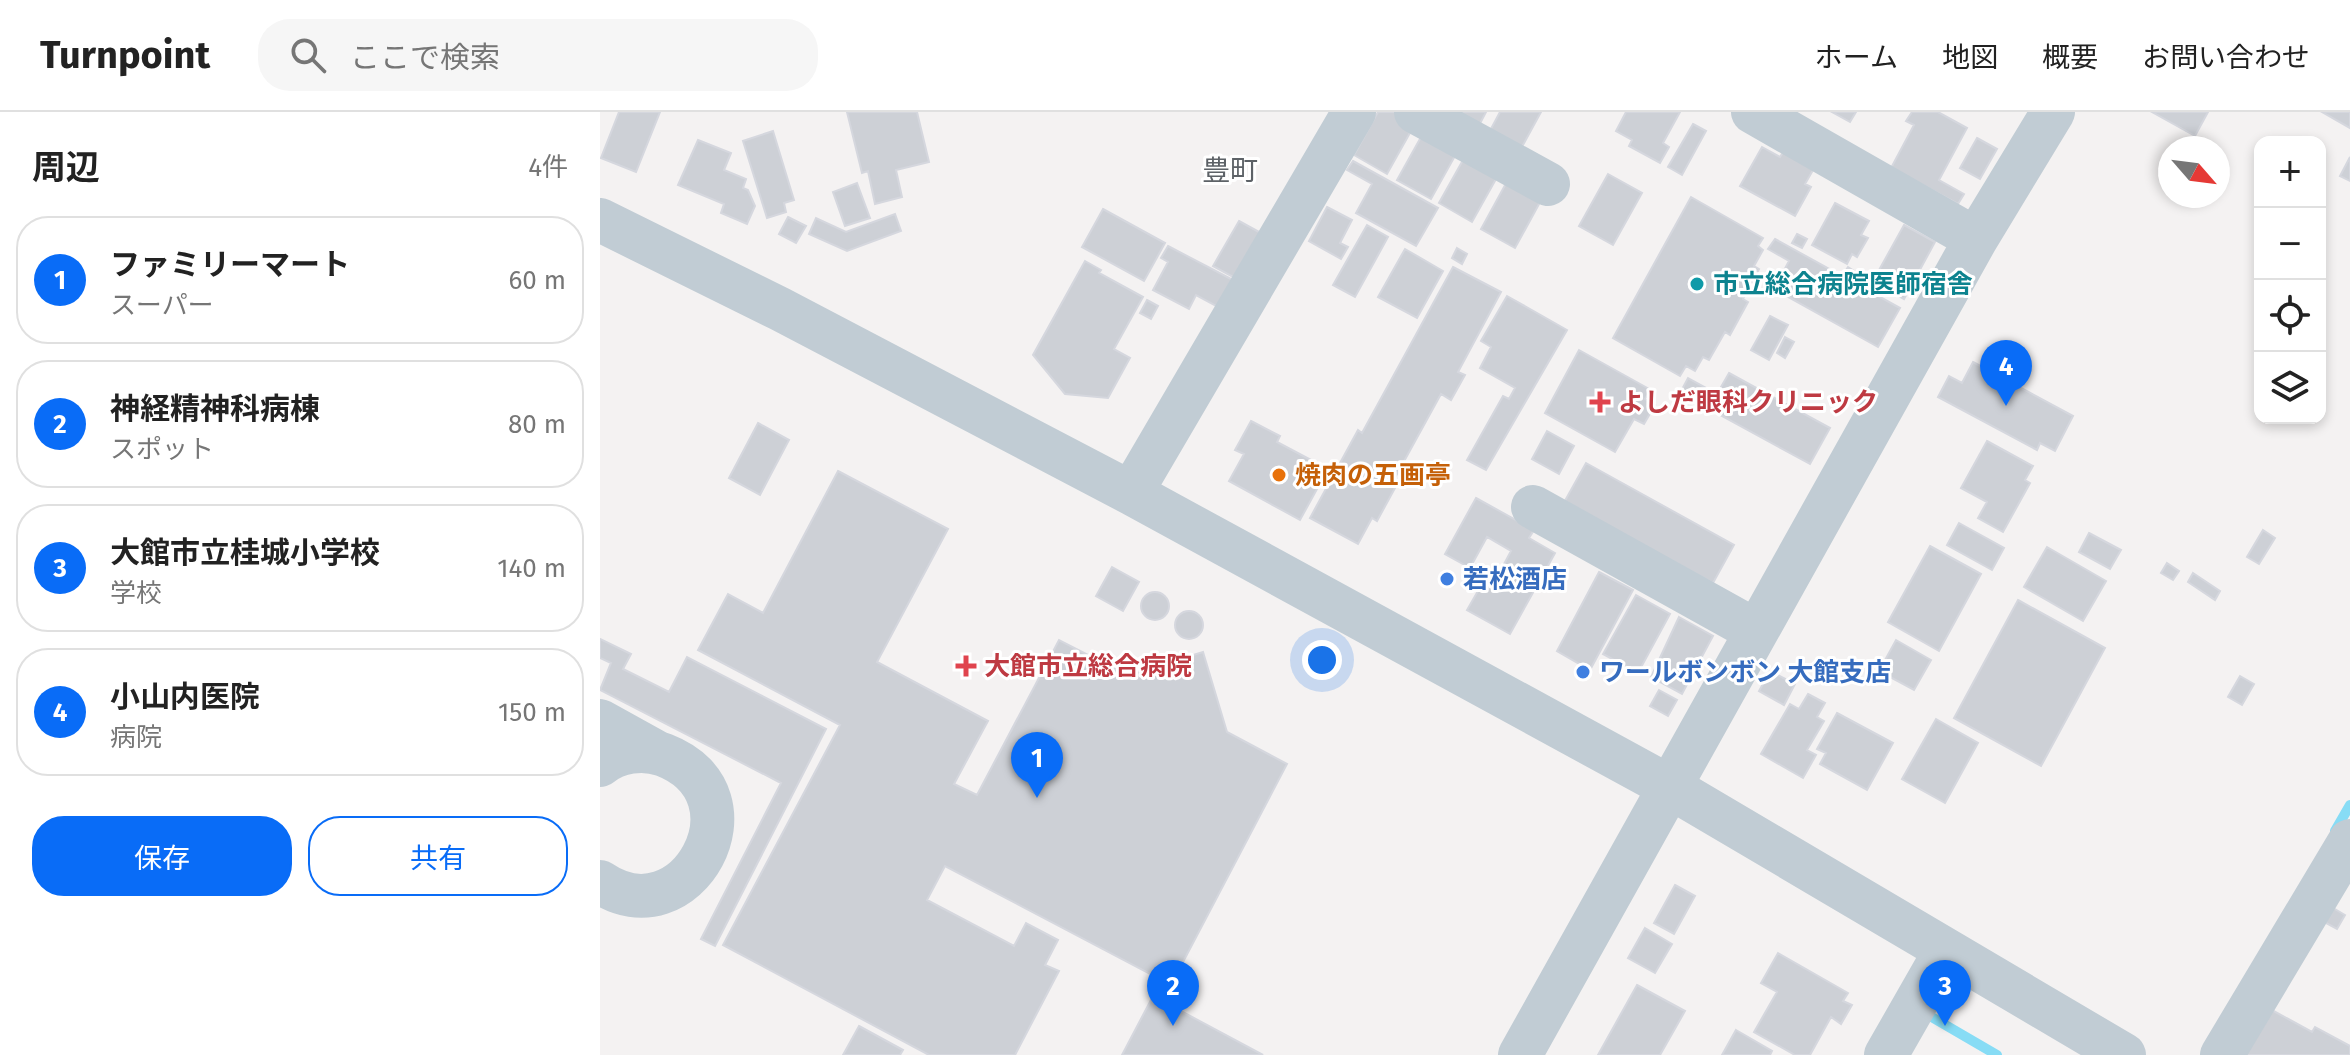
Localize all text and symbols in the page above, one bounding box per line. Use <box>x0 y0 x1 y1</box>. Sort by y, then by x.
search box <box>258 19 818 91</box>
text: Turnpoint <box>40 32 210 78</box>
icon: search <box>286 33 330 77</box>
text: ここで検索 <box>350 40 500 76</box>
text: ホーム <box>1815 41 1898 74</box>
text: 地図 <box>1942 41 1998 74</box>
text: 概要 <box>2042 41 2098 74</box>
text: お問い合わせ <box>2142 41 2310 74</box>
north arrow <box>2158 136 2230 208</box>
map controls <box>2254 136 2326 424</box>
button: + <box>2254 136 2326 208</box>
text: 周辺 <box>32 147 100 188</box>
text: 4件 <box>528 152 568 183</box>
district label: 豊町 <box>1202 154 1258 187</box>
button: − <box>2254 208 2326 280</box>
text: ファミリーマート <box>110 247 350 283</box>
text: 1 <box>54 265 66 296</box>
text: 60 m <box>508 265 566 296</box>
place label: 市立総合病院医師宿舎 <box>1713 269 1973 300</box>
marker: 市立総合病院医師宿舎 <box>1688 275 1706 293</box>
button: locate <box>2254 280 2326 352</box>
text: スーパー <box>110 290 214 321</box>
pin: 4 <box>1980 340 2032 406</box>
button: layers <box>2254 352 2326 424</box>
place label: よしだ眼科クリニック <box>1618 387 1878 418</box>
text: 神経精神科病棟 <box>110 391 320 427</box>
marker: よしだ眼科クリニック <box>1589 391 1611 413</box>
text: 2 <box>53 409 67 440</box>
text: 80 m <box>508 409 566 440</box>
text: スポット <box>110 434 214 465</box>
place label: 焼肉の五画亭 <box>1295 460 1451 491</box>
marker: 焼肉の五画亭 <box>1270 466 1288 484</box>
text: 大館市立桂城小学校 <box>110 535 380 571</box>
text: 3 <box>53 553 67 584</box>
text: 140 m <box>497 553 566 584</box>
place label: 若松酒店 <box>1463 564 1567 595</box>
marker: 若松酒店 <box>1438 570 1456 588</box>
text: 学校 <box>110 578 162 609</box>
your location <box>1302 640 1342 680</box>
place label: 大館市立総合病院 <box>984 651 1192 682</box>
marker: 大館市立総合病院 <box>955 655 977 677</box>
place label: ワールボンボン 大館支店 <box>1599 657 1891 688</box>
marker: ワールボンボン 大館支店 <box>1574 663 1592 681</box>
text: 小山内医院 <box>110 679 260 715</box>
text: 4 <box>53 697 67 728</box>
text: 150 m <box>498 697 566 728</box>
text: 病院 <box>110 722 162 753</box>
pin: 1 <box>1011 732 1063 798</box>
button: 保存 <box>32 816 292 896</box>
button: 共有 <box>308 816 568 896</box>
pin: 2 <box>1147 960 1199 1026</box>
pin: 3 <box>1919 960 1971 1026</box>

